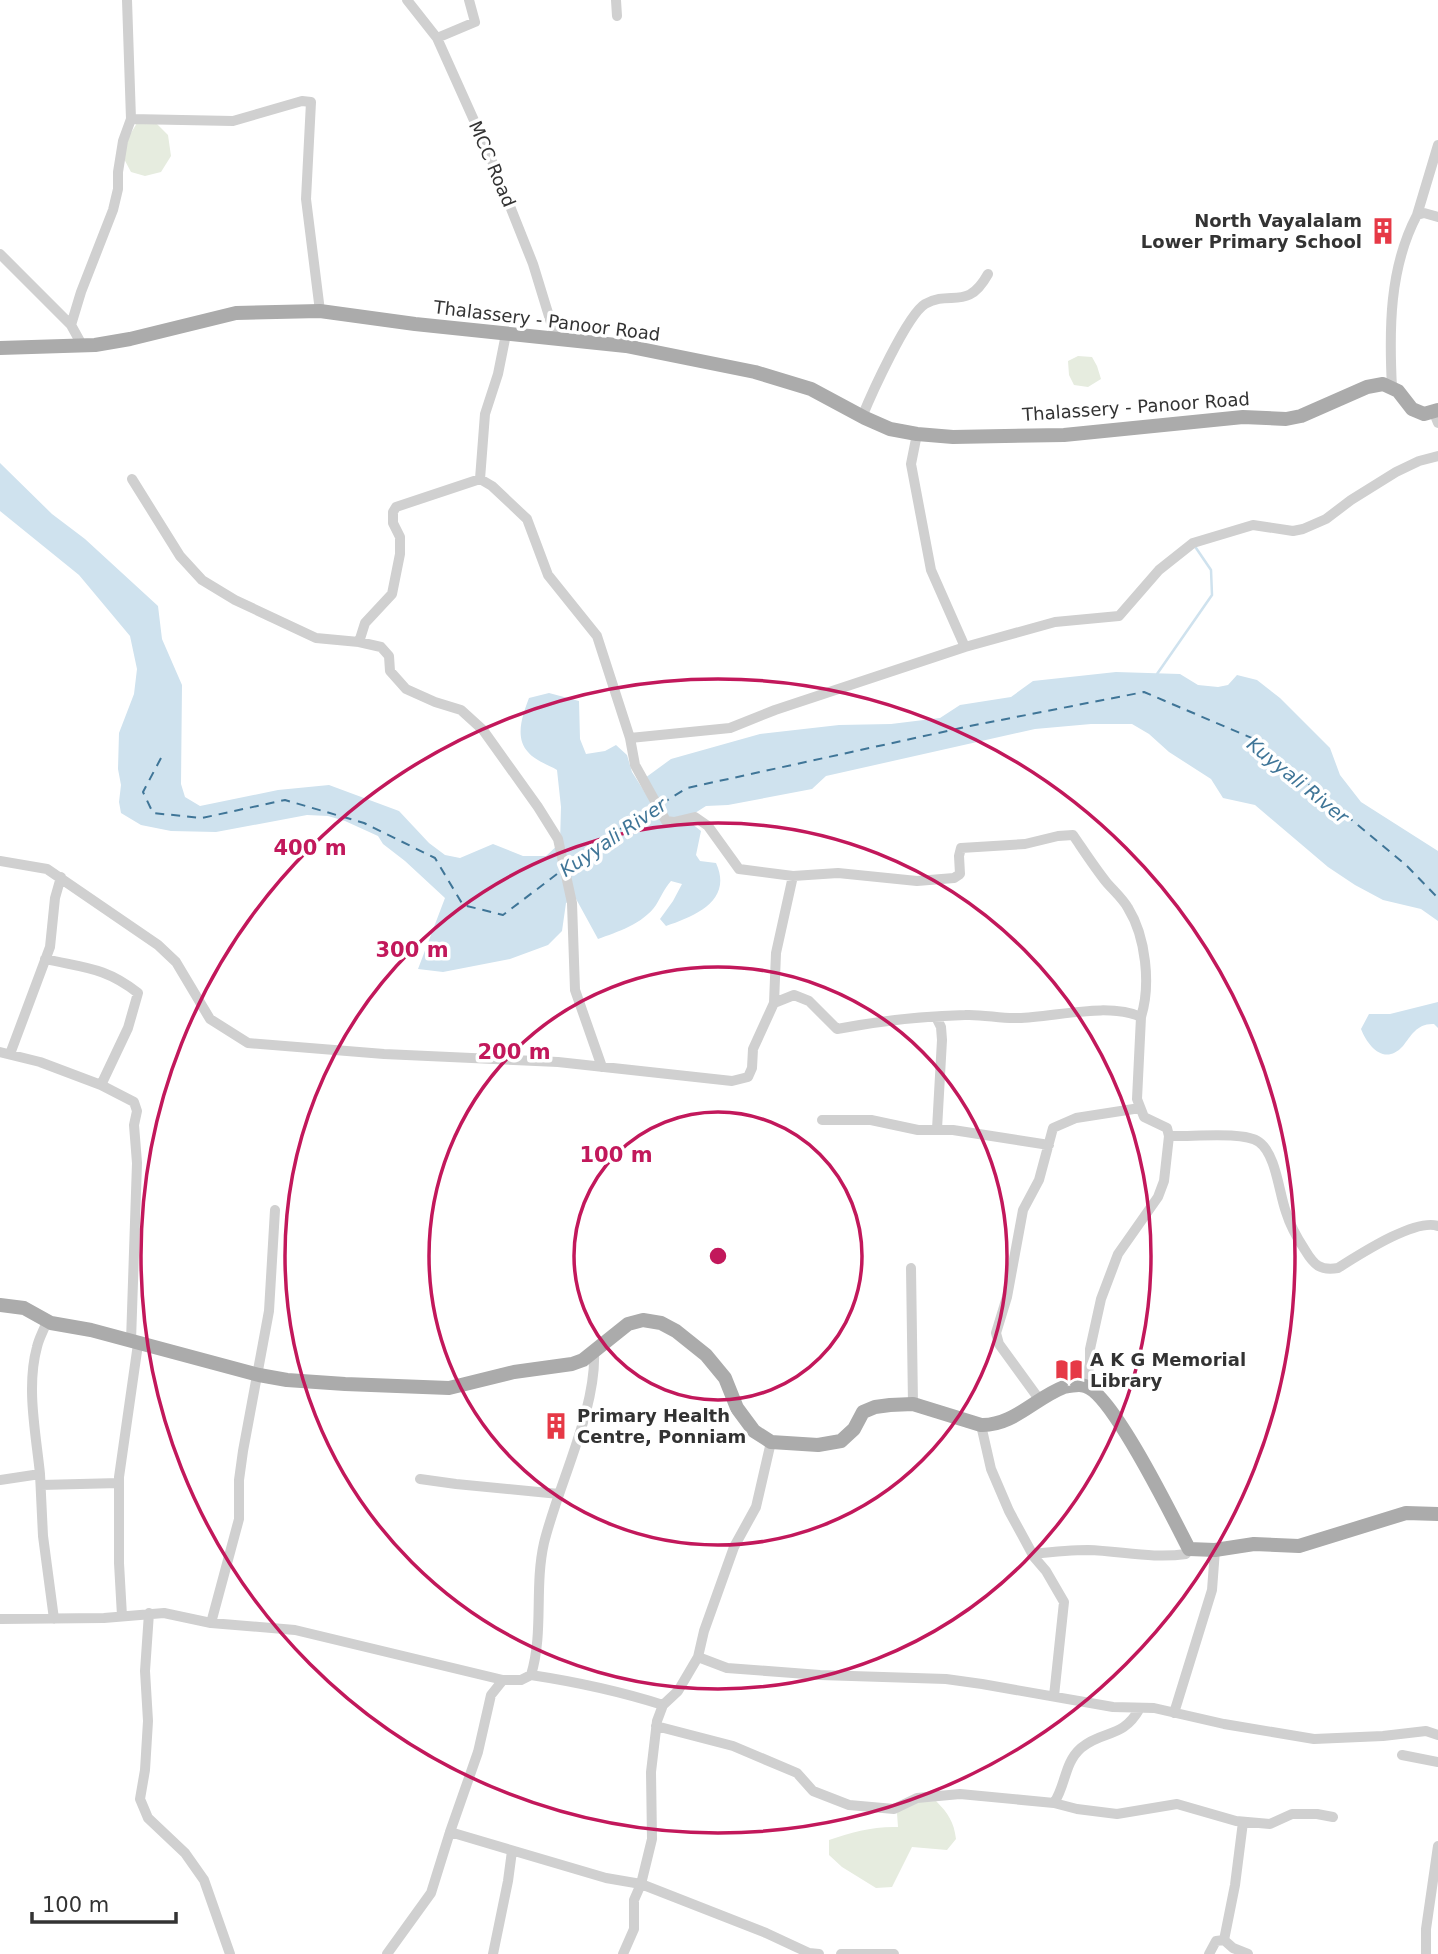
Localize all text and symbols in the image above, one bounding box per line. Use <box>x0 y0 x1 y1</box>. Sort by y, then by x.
street label: MCC Road <box>465 118 520 210</box>
place label: North Vayalalam Lower Primary School <box>1141 210 1362 252</box>
building icon: North Vayalalam Lower Primary School <box>1368 216 1398 246</box>
street label: Thalassery - Panoor Road <box>432 296 662 345</box>
street label: Thalassery - Panoor Road <box>1020 388 1250 425</box>
water label: Kuyyali River <box>1243 732 1354 828</box>
water label: Kuyyali River <box>555 793 672 881</box>
text: 400 m <box>273 836 347 860</box>
text: 300 m <box>375 938 449 962</box>
text: 200 m <box>477 1040 551 1064</box>
text: 100 m <box>579 1143 653 1167</box>
centre of rings <box>706 1244 730 1268</box>
place label: A K G Memorial Library <box>1090 1349 1246 1391</box>
library icon: A K G Memorial Library <box>1054 1355 1084 1385</box>
place label: Primary Health Centre, Ponniam <box>577 1405 746 1447</box>
building icon: Primary Health Centre, Ponniam <box>541 1411 571 1441</box>
scale bar <box>32 1881 175 1925</box>
text: 100 m <box>42 1893 109 1917</box>

